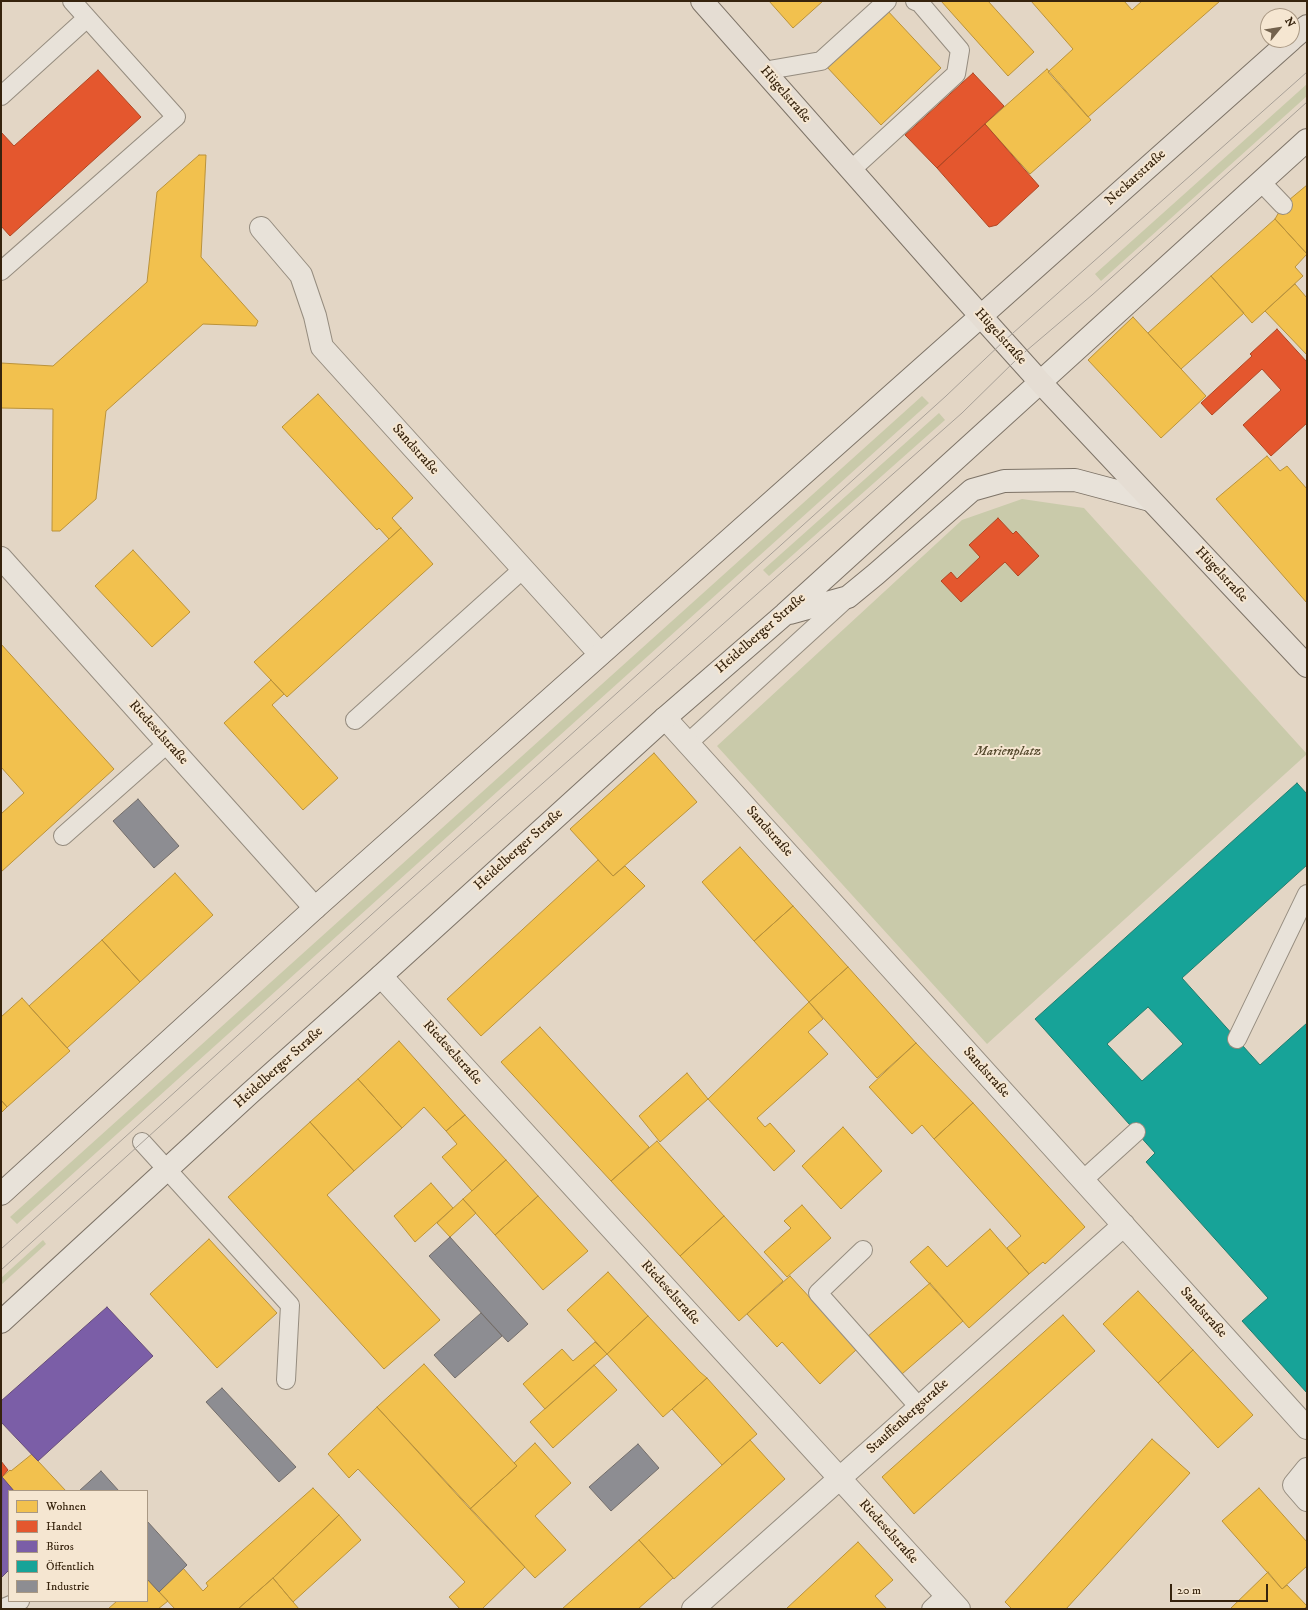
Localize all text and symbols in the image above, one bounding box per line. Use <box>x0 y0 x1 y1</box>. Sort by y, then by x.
north arrow <box>1260 8 1300 48</box>
text: N <box>1281 15 1298 30</box>
street label: Hügelstraße <box>756 63 814 127</box>
street label: Neckarstraße <box>1102 146 1170 210</box>
street label: Hügelstraße <box>970 305 1030 369</box>
street label: Sandstraße <box>388 421 442 479</box>
street label: Hügelstraße <box>1191 544 1251 606</box>
street label: Heidelberger Straße <box>713 590 809 678</box>
street label: Riedeselstraße <box>125 697 191 769</box>
park label: Marienplatz <box>975 744 1041 760</box>
street label: Sandstraße <box>742 803 796 861</box>
street label: Heidelberger Straße <box>471 806 567 894</box>
street label: Riedeselstraße <box>419 1017 485 1089</box>
street label: Heidelberger Straße <box>231 1024 327 1112</box>
street label: Sandstraße <box>959 1044 1013 1102</box>
street label: Riedeselstraße <box>637 1257 703 1329</box>
street label: Sandstraße <box>1176 1284 1230 1342</box>
street label: Stauffenbergstraße <box>864 1376 952 1458</box>
legend <box>8 1490 148 1602</box>
street label: Riedeselstraße <box>855 1496 921 1568</box>
text: Wohnen <box>46 1499 86 1514</box>
text: Handel <box>46 1519 82 1534</box>
text: Büros <box>46 1539 74 1554</box>
text: Öffentlich <box>46 1559 94 1574</box>
scale bar <box>1172 1576 1270 1602</box>
text: Industrie <box>46 1579 89 1594</box>
text: 20 m <box>1177 1583 1201 1598</box>

